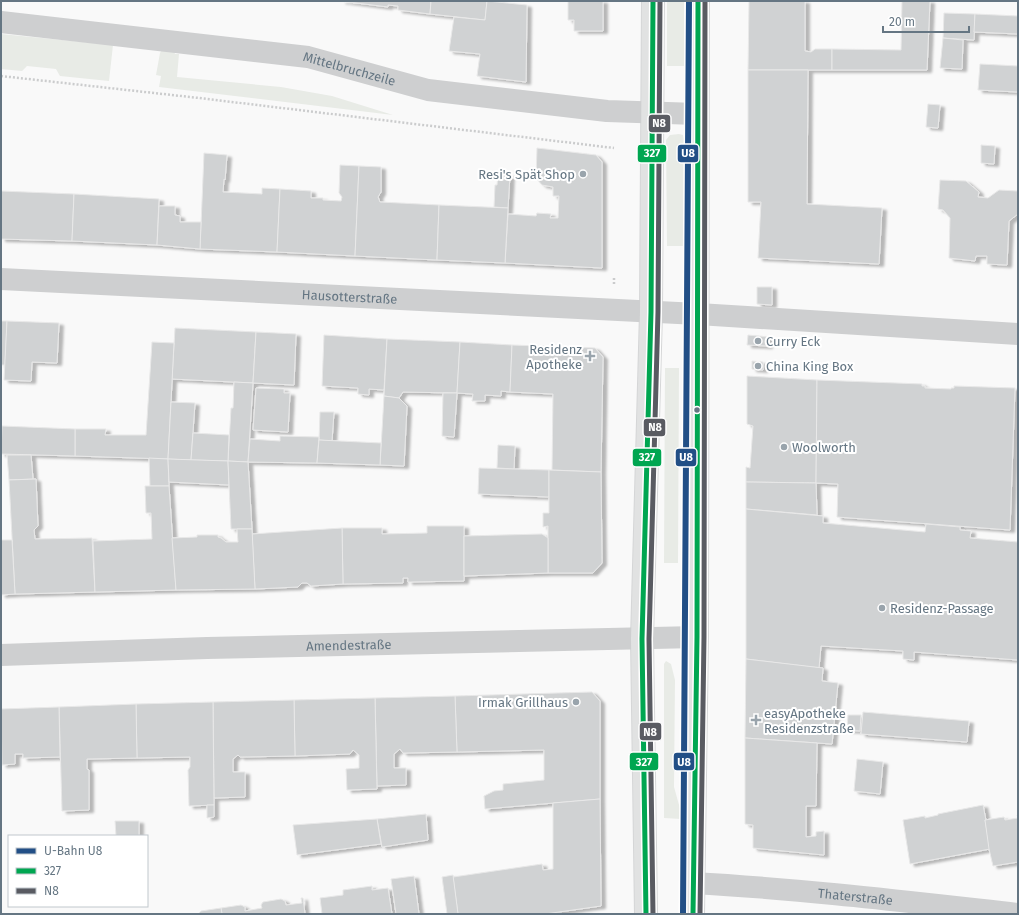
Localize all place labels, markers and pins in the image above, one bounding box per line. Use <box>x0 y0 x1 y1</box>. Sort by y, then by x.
place label: Resi's Spät Shop <box>478 167 575 182</box>
marker: Resi's Spät Shop <box>578 169 588 179</box>
place label: Curry Eck <box>766 334 820 349</box>
marker: Curry Eck <box>753 336 763 346</box>
place label: Residenz Apotheke <box>526 342 582 372</box>
marker: Residenz Apotheke <box>585 351 595 361</box>
place label: China King Box <box>766 359 854 374</box>
marker: China King Box <box>753 361 763 371</box>
unlabelled marker <box>692 405 702 415</box>
place label: Woolworth <box>792 440 856 455</box>
marker: Woolworth <box>779 442 789 452</box>
place label: Residenz-Passage <box>890 601 994 616</box>
marker: Residenz-Passage <box>877 603 887 613</box>
place label: Irmak Grillhaus <box>478 695 568 710</box>
marker: Irmak Grillhaus <box>571 697 581 707</box>
place label: easyApotheke Residenzstraße <box>764 706 854 736</box>
marker: easyApotheke Residenzstraße <box>751 715 761 725</box>

